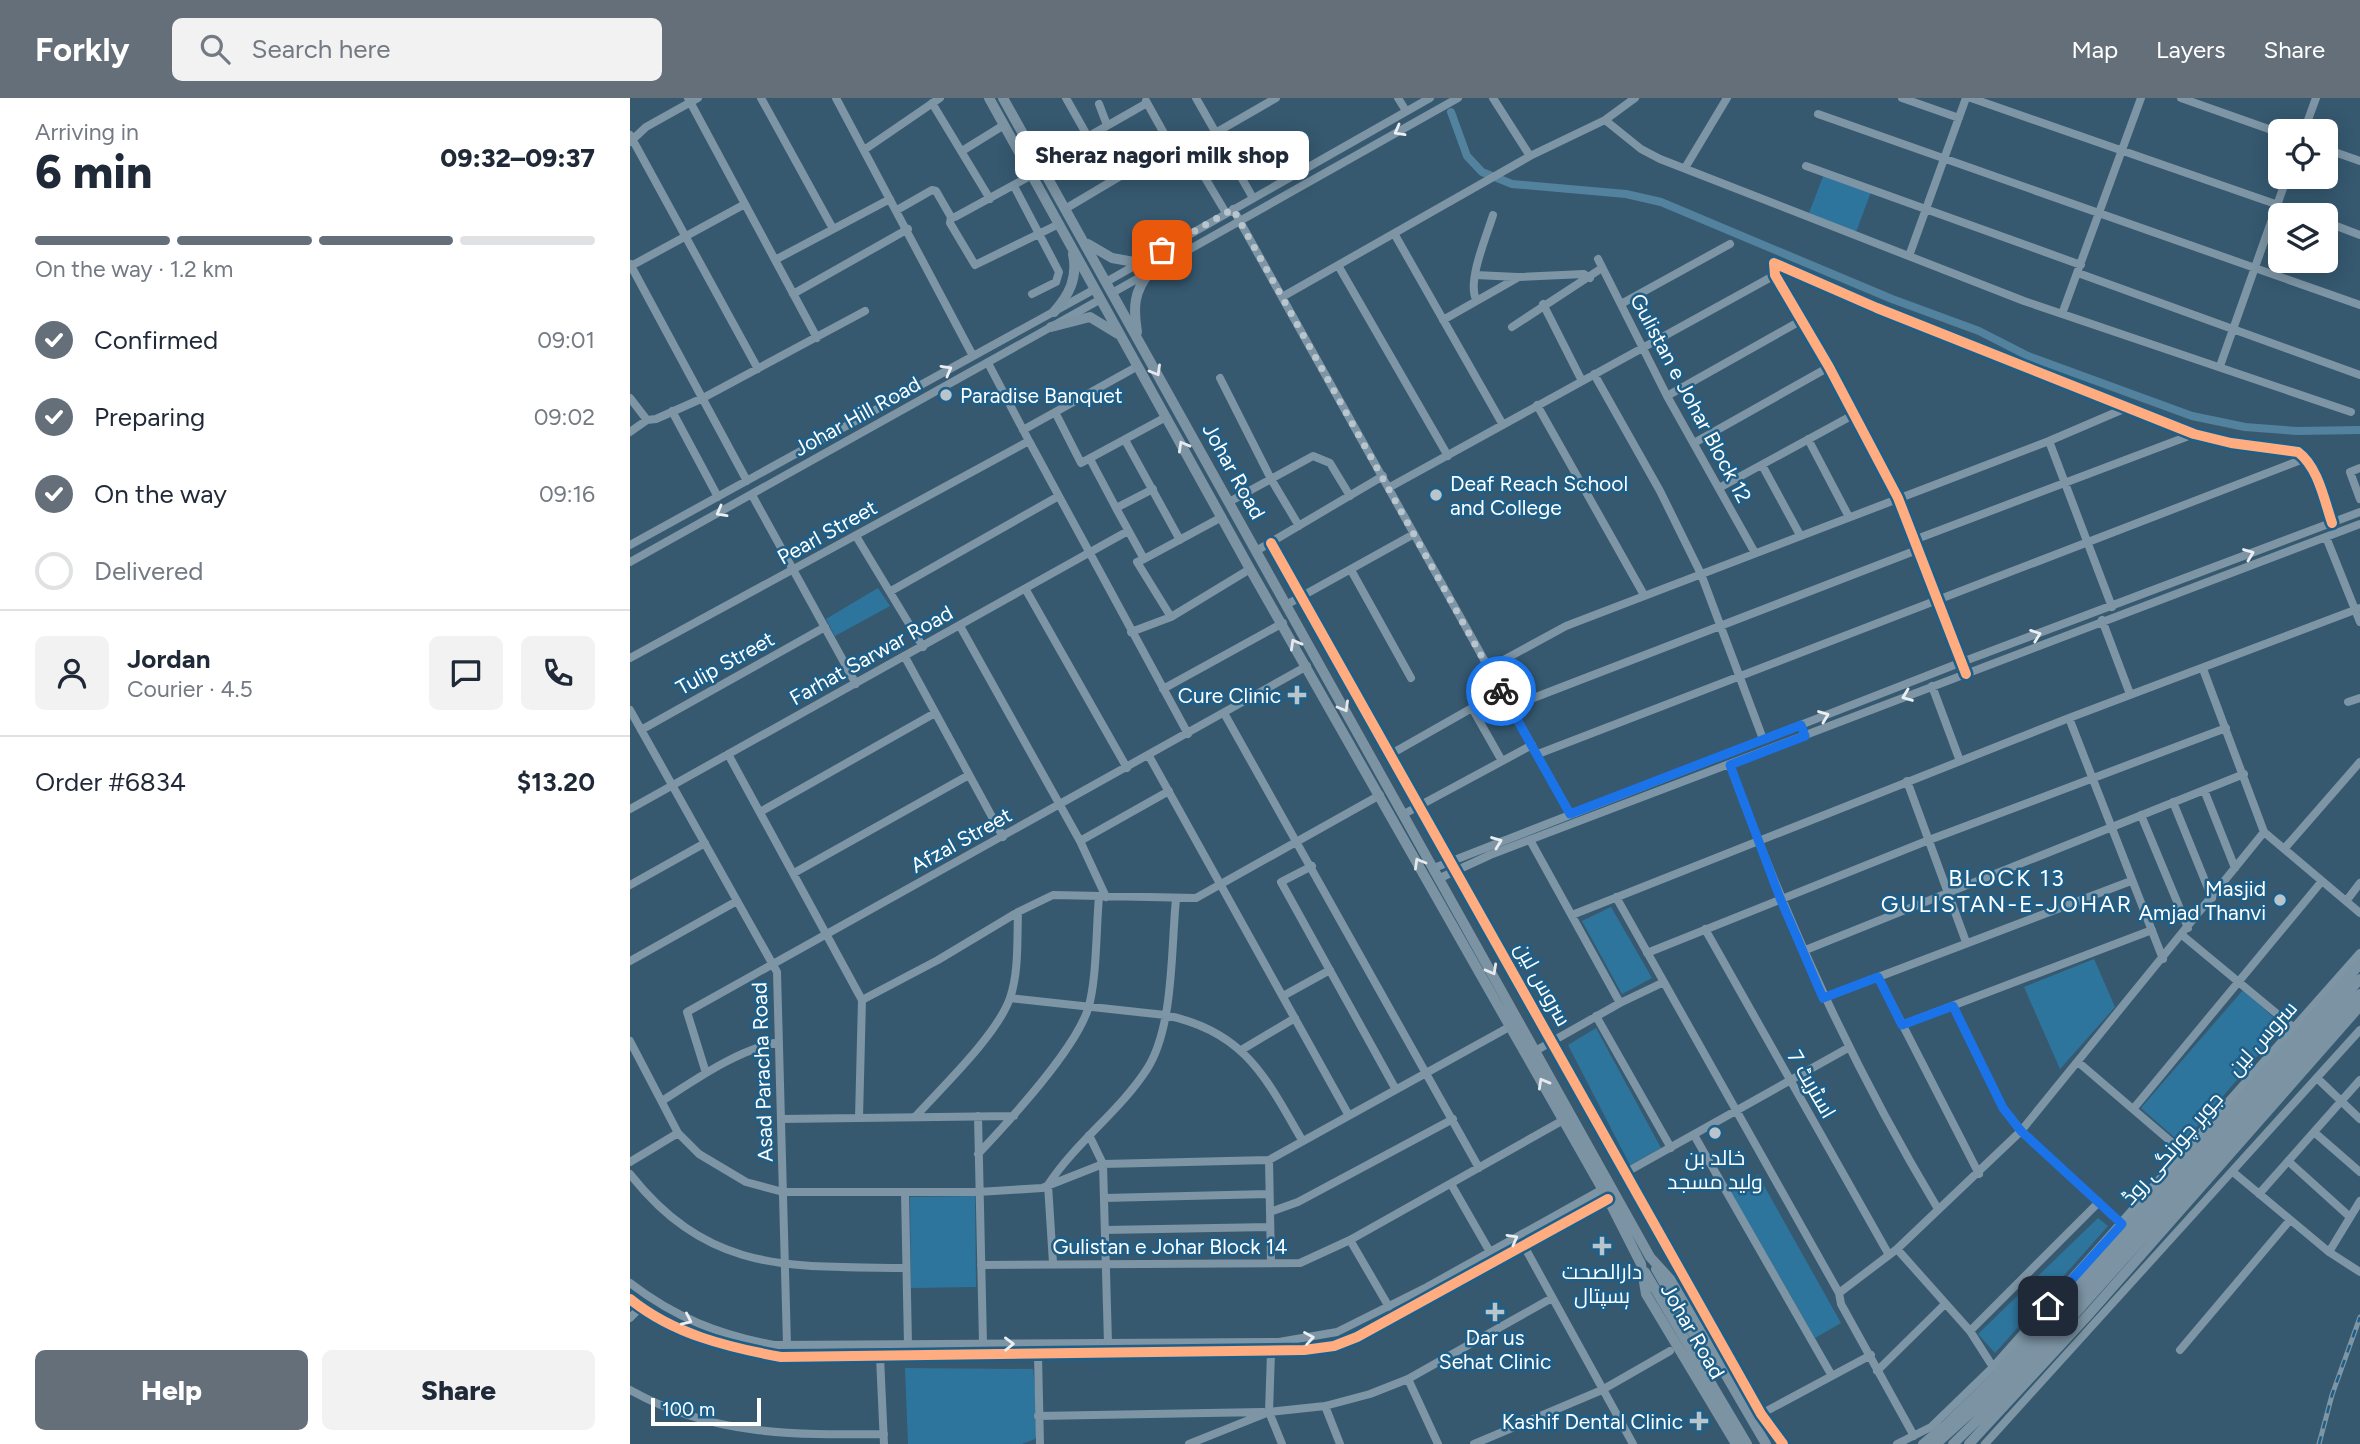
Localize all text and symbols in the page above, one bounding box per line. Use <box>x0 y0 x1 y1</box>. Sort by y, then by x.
search box <box>172 18 662 81</box>
text: Forkly <box>35 30 130 69</box>
icon: search <box>196 30 234 68</box>
text: Search here <box>252 33 390 65</box>
text: Map <box>2071 35 2118 64</box>
text: Layers <box>2156 35 2225 64</box>
text: Share <box>2263 35 2325 64</box>
text: Arriving in <box>35 118 139 146</box>
map controls <box>2268 119 2338 273</box>
button: locate <box>2268 119 2338 189</box>
one-way arrow <box>1393 123 1406 136</box>
callout: Sheraz nagori milk shop <box>1015 131 1309 180</box>
text: Sheraz nagori milk shop <box>1035 141 1289 169</box>
text: 09:32–09:37 <box>440 142 595 174</box>
text: 6 min <box>35 144 152 200</box>
button: layers <box>2268 203 2338 273</box>
pin <box>1132 220 1192 280</box>
icon: bag <box>1143 231 1181 269</box>
text: On the way · 1.2 km <box>35 255 233 283</box>
street label: Gulistan e Johar Block 12 <box>1625 289 1757 507</box>
icon: check <box>35 321 73 359</box>
text: Confirmed <box>94 324 218 356</box>
text: 09:01 <box>537 326 595 354</box>
one-way arrow <box>1148 364 1161 376</box>
one-way arrow <box>940 365 953 378</box>
street label: Johar Hill Road <box>789 371 925 461</box>
place label: Paradise Banquet <box>960 383 1123 408</box>
marker: Paradise Banquet <box>938 387 954 403</box>
icon: check <box>35 398 73 436</box>
text: Preparing <box>94 401 205 433</box>
text: 09:02 <box>534 403 595 431</box>
street label: Johar Road <box>1197 419 1271 523</box>
one-way arrow <box>1178 441 1191 453</box>
place label: Deaf Reach School and College <box>1450 471 1628 520</box>
icon: check <box>35 475 73 513</box>
text: On the way <box>94 478 227 510</box>
text: 09:16 <box>539 480 595 508</box>
marker: Deaf Reach School and College <box>1428 487 1444 503</box>
street label: Pearl Street <box>773 494 881 570</box>
one-way arrow <box>716 504 728 517</box>
one-way arrow <box>2242 548 2254 562</box>
text: Delivered <box>94 555 203 587</box>
street label: Farhat Sarwar Road <box>785 600 957 710</box>
street label: Tulip Street <box>672 626 778 700</box>
one-way arrow <box>2030 629 2042 643</box>
button: person <box>35 636 109 710</box>
button: chat <box>429 636 503 710</box>
button: phone <box>521 636 595 710</box>
one-way arrow <box>1290 639 1303 652</box>
text: Jordan <box>127 643 210 675</box>
courier <box>1466 656 1536 726</box>
icon: bike <box>1482 672 1520 710</box>
text: Courier · 4.5 <box>127 675 253 703</box>
place label: Cure Clinic <box>1178 683 1281 708</box>
marker: Cure Clinic <box>1287 685 1307 705</box>
one-way arrow <box>1901 688 1913 702</box>
one-way arrow <box>1336 700 1349 713</box>
one-way arrow <box>1817 711 1829 725</box>
text: Order #6834 <box>35 766 186 798</box>
text: $13.20 <box>517 766 595 798</box>
street label: Afzal Street <box>906 802 1016 878</box>
one-way arrow <box>1491 836 1503 850</box>
one-way arrow <box>1414 858 1427 871</box>
district label: BLOCK 13 GULISTAN-E-JOHAR <box>1881 864 2133 918</box>
place label: Masjid Amjad Thanvi <box>2139 876 2266 925</box>
marker: Masjid Amjad Thanvi <box>2272 892 2288 908</box>
street label: سروس لین <box>1509 938 1576 1031</box>
one-way arrow <box>1484 962 1497 975</box>
street label: Asad Paracha Road <box>746 982 778 1162</box>
street label: سروس لین <box>2222 995 2303 1081</box>
street label: اسٹریٹ 7 <box>1782 1045 1842 1123</box>
one-way arrow <box>1538 1077 1551 1090</box>
street label: جوہر چورنگی روڈ <box>2116 1086 2229 1211</box>
marker: خالد بن ولید مسجد <box>1707 1125 1723 1141</box>
place label: خالد بن ولید مسجد <box>1667 1145 1763 1194</box>
street label: Gulistan e Johar Block 14 <box>1053 1234 1287 1259</box>
one-way arrow <box>1506 1234 1518 1247</box>
marker: دارالصحت ہسپتال <box>1592 1236 1612 1256</box>
place label: دارالصحت ہسپتال <box>1562 1259 1642 1310</box>
pin <box>2018 1276 2078 1336</box>
street label: Johar Road <box>1656 1279 1730 1383</box>
icon: home <box>2029 1287 2067 1325</box>
marker: Dar us Sehat Clinic <box>1485 1302 1505 1322</box>
one-way arrow <box>680 1312 692 1326</box>
place label: Dar us Sehat Clinic <box>1439 1325 1551 1374</box>
one-way arrow <box>1304 1331 1315 1346</box>
one-way arrow <box>1004 1336 1015 1352</box>
button: Help <box>35 1350 308 1430</box>
button: Share <box>322 1350 595 1430</box>
scale bar <box>651 1395 761 1427</box>
text: 100 m <box>662 1398 715 1421</box>
place label: Kashif Dental Clinic <box>1502 1409 1683 1434</box>
marker: Kashif Dental Clinic <box>1689 1411 1709 1431</box>

